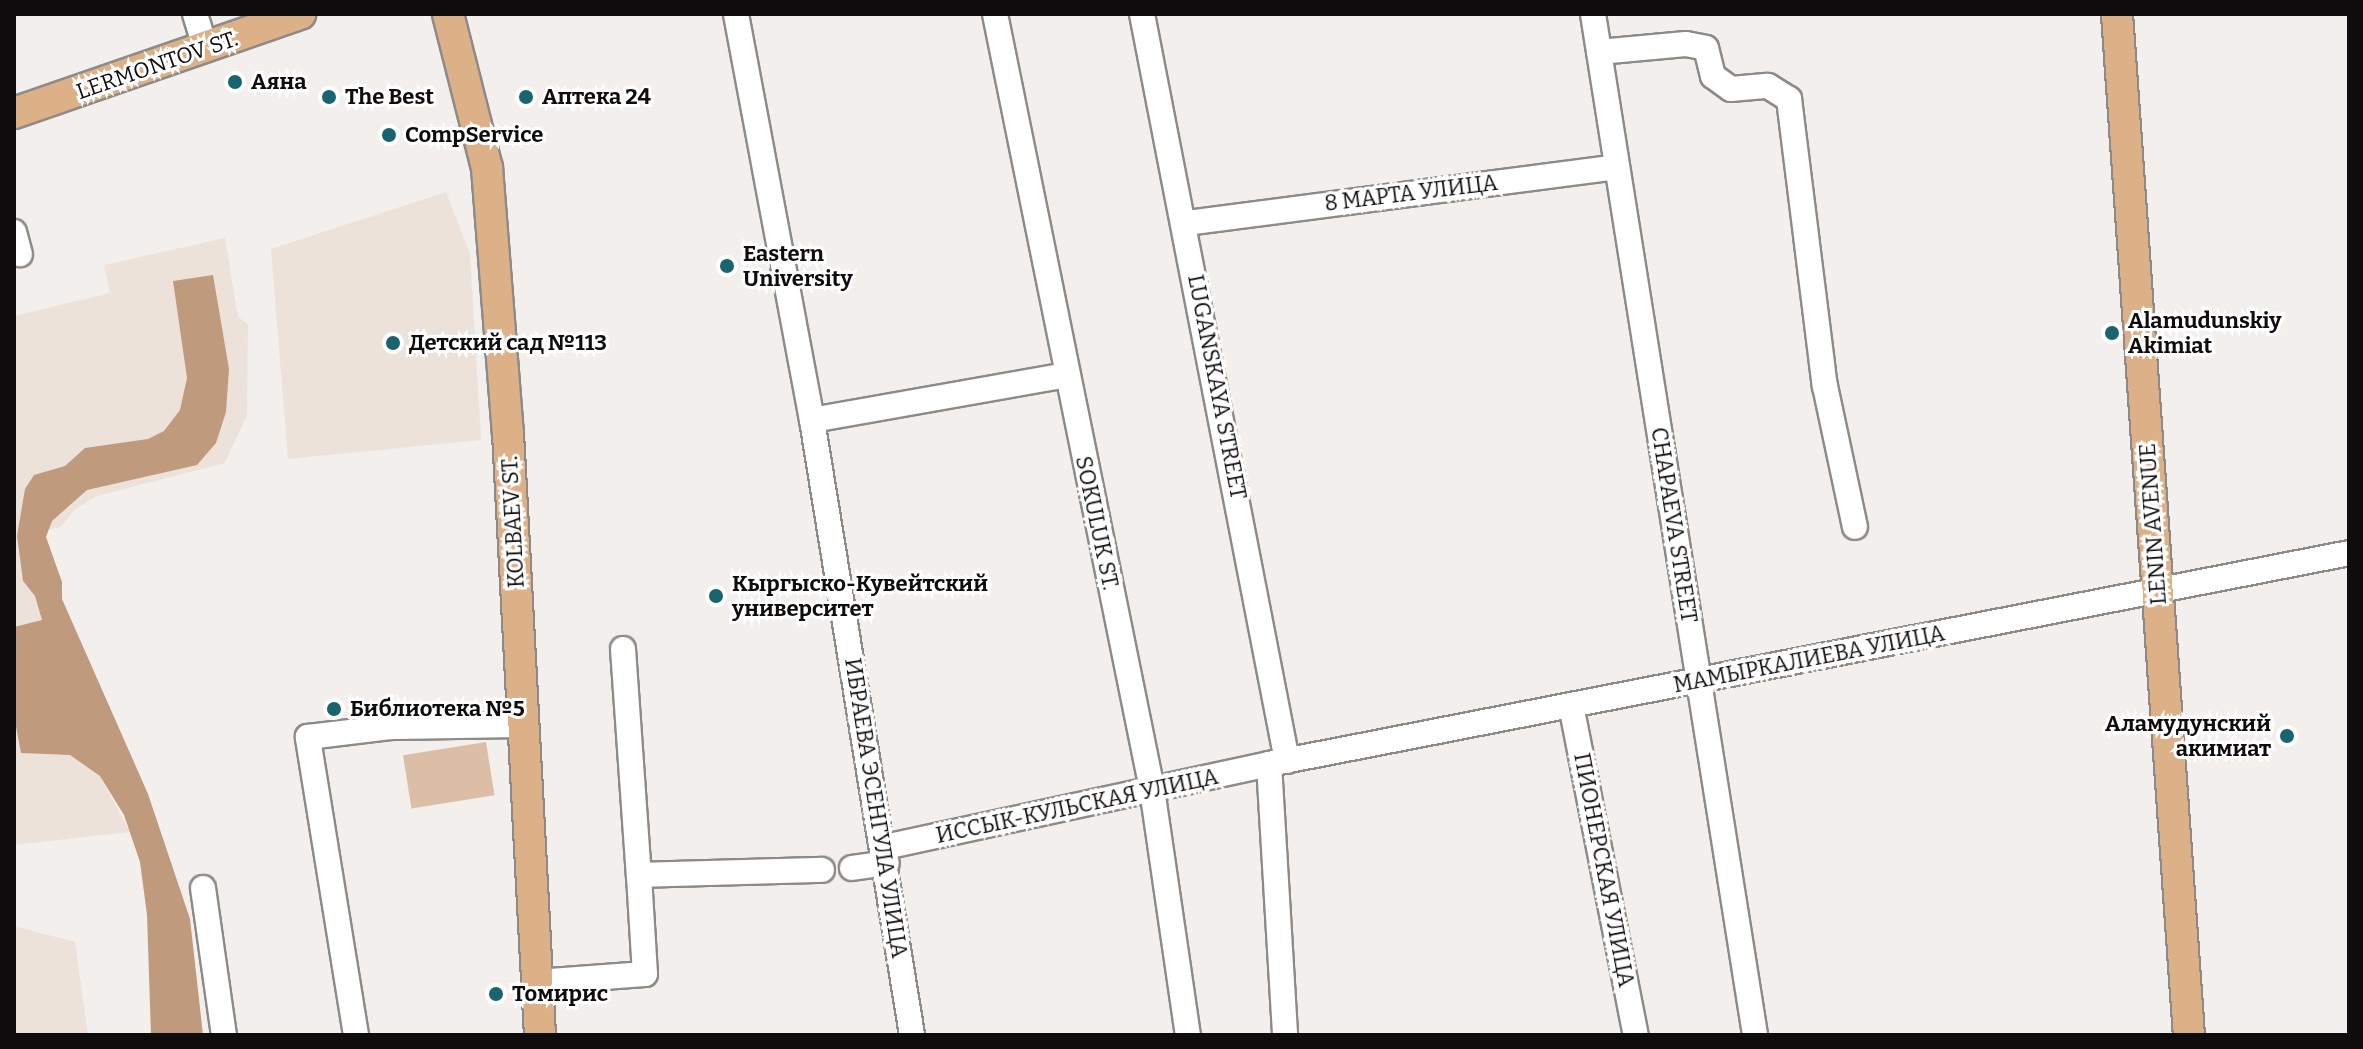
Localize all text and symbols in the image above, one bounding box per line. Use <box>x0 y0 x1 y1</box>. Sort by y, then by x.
street label: LERMONTOV ST. <box>73 25 241 105</box>
place label: Аяна <box>251 69 307 95</box>
marker: Аяна <box>226 73 244 91</box>
place label: The Best <box>345 84 434 110</box>
place label: Аптека 24 <box>542 84 651 110</box>
marker: The Best <box>320 88 338 106</box>
marker: Аптека 24 <box>517 88 535 106</box>
place label: CompService <box>405 122 543 148</box>
marker: CompService <box>380 126 398 144</box>
street label: 8 МАРТА УЛИЦА <box>1323 169 1499 217</box>
place label: Eastern University <box>743 240 853 292</box>
marker: Eastern University <box>718 257 736 275</box>
street label: LUGANSKAYA STREET <box>1182 272 1252 502</box>
place label: Alamudunskiy Akimiat <box>2128 307 2281 358</box>
marker: Alamudunskiy Akimiat <box>2103 324 2121 342</box>
place label: Детский сад №113 <box>409 330 607 356</box>
marker: Детский сад №113 <box>384 334 402 352</box>
street label: CHAPAEVA STREET <box>1646 425 1702 625</box>
street label: LENIN AVENUE <box>2134 442 2172 606</box>
street label: SOKULUK ST. <box>1070 454 1124 592</box>
street label: KOLBAEV ST. <box>496 455 530 589</box>
place label: Кыргыско-Кувейтский университет <box>732 570 988 622</box>
marker: Кыргыско-Кувейтский университет <box>707 587 725 605</box>
street label: МАМЫРКАЛИЕВА УЛИЦА <box>1671 620 1947 698</box>
street label: ИБРАЕВА ЭСЕНГУЛА УЛИЦА <box>839 656 913 960</box>
place label: Библиотека №5 <box>350 696 525 722</box>
marker: Библиотека №5 <box>325 700 343 718</box>
place label: Аламудунский акимиат <box>2105 710 2271 762</box>
marker: Аламудунский акимиат <box>2278 727 2296 745</box>
street label: ПИОНЕРСКАЯ УЛИЦА <box>1568 751 1640 989</box>
street label: ИССЫК-КУЛЬСКАЯ УЛИЦА <box>934 763 1220 849</box>
place label: Томирис <box>512 981 608 1007</box>
marker: Томирис <box>487 985 505 1003</box>

